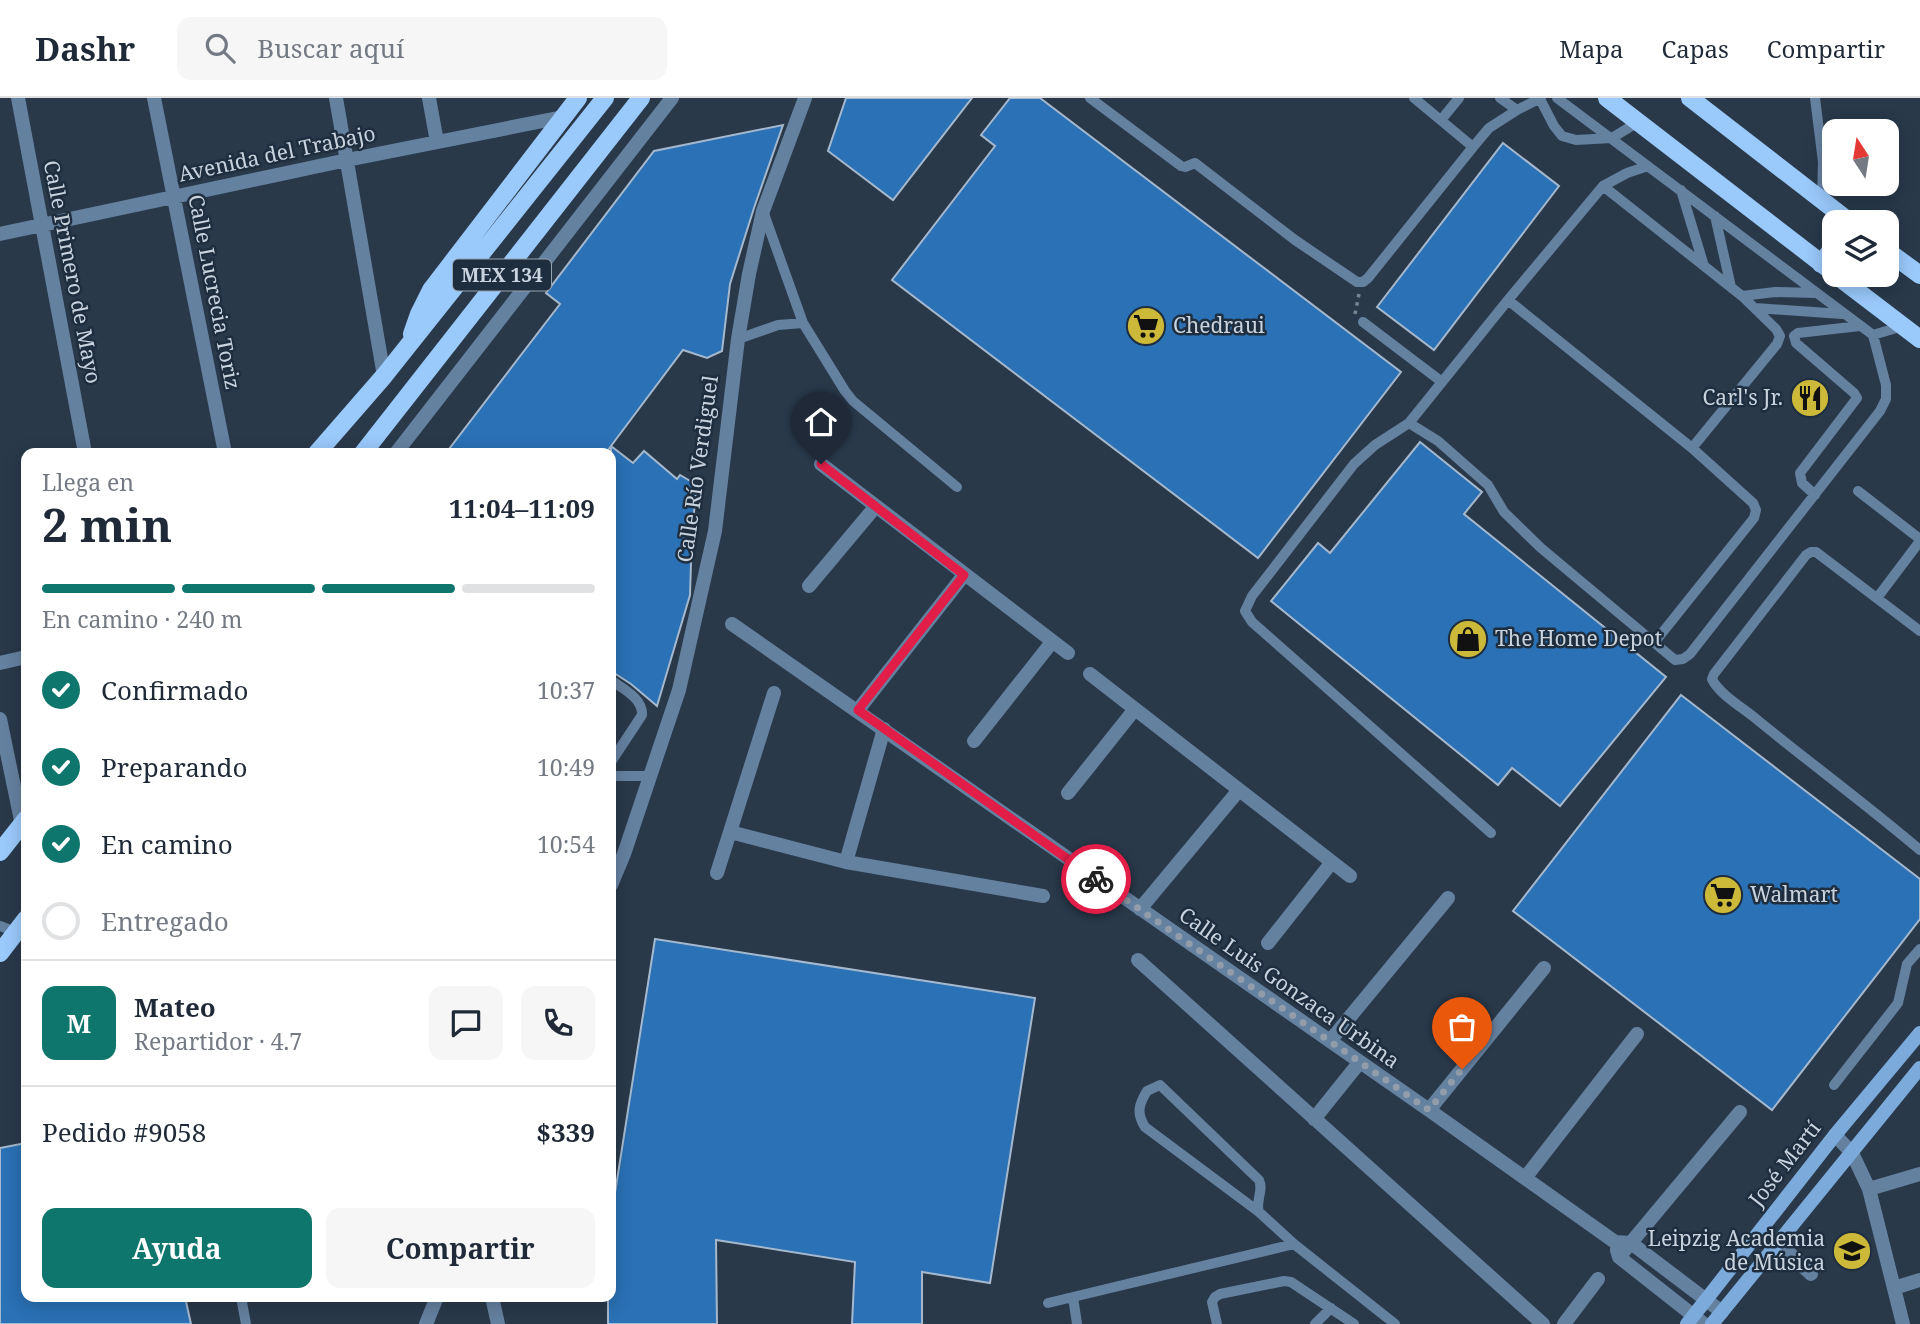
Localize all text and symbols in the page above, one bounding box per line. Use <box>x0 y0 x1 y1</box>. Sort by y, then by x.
search box <box>177 17 667 80</box>
text: Dashr <box>35 26 135 71</box>
icon: search <box>201 29 239 67</box>
text: Buscar aquí <box>257 30 404 66</box>
text: Mapa <box>1559 32 1623 65</box>
text: Capas <box>1661 32 1729 65</box>
text: Compartir <box>1767 32 1885 65</box>
street label: Avenida del Trabajo <box>176 118 378 188</box>
north arrow <box>1822 119 1899 196</box>
map controls <box>1822 119 1899 287</box>
street label: Calle Primero de Mayo <box>38 158 108 386</box>
street label: Calle Lucrecia Toriz <box>182 192 248 392</box>
button: layers <box>1822 210 1899 287</box>
road number: MEX 134 <box>453 260 551 290</box>
supermarket icon: Chedraui <box>1125 305 1167 347</box>
place label: Chedraui <box>1173 311 1265 339</box>
street label: Calle Río Verdiguel <box>670 373 724 564</box>
restaurant icon: Carl's Jr. <box>1789 377 1831 419</box>
place label: Carl's Jr. <box>1702 383 1783 411</box>
pin <box>791 392 851 464</box>
icon: home <box>802 403 840 441</box>
text: Llega en <box>42 466 134 498</box>
text: 11:04–11:09 <box>449 490 595 526</box>
text: 2 min <box>42 493 172 555</box>
text: En camino · 240 m <box>42 603 243 635</box>
shop icon: The Home Depot <box>1447 618 1489 660</box>
place label: The Home Depot <box>1495 624 1662 652</box>
icon: check <box>42 671 80 709</box>
text: Confirmado <box>101 672 248 708</box>
text: 10:37 <box>537 674 595 706</box>
icon: check <box>42 748 80 786</box>
text: Preparando <box>101 749 248 785</box>
text: 10:49 <box>537 751 595 783</box>
icon: check <box>42 825 80 863</box>
text: En camino <box>101 826 233 862</box>
text: 10:54 <box>537 828 595 860</box>
courier <box>1061 844 1131 914</box>
icon: bike <box>1077 860 1115 898</box>
supermarket icon: Walmart <box>1702 874 1744 916</box>
place label: Walmart <box>1750 880 1838 908</box>
street label: Calle Luis Gonzaca Urbina <box>1174 900 1405 1074</box>
text: Entregado <box>101 903 229 939</box>
button: chat <box>429 986 503 1060</box>
button: phone <box>521 986 595 1060</box>
text: Mateo <box>134 989 216 1025</box>
pin <box>1432 997 1492 1069</box>
text: M <box>67 1005 91 1041</box>
icon: bag <box>1443 1008 1481 1046</box>
text: Repartidor · 4.7 <box>134 1025 302 1057</box>
text: Pedido #9058 <box>42 1114 206 1150</box>
text: $339 <box>536 1114 595 1150</box>
street label: José Martí <box>1741 1115 1827 1213</box>
button: Ayuda <box>42 1208 312 1288</box>
button: Compartir <box>326 1208 595 1288</box>
place label: Leipzig Academia de Música <box>1648 1224 1825 1276</box>
school or university icon: Leipzig Academia de Música <box>1831 1230 1873 1272</box>

